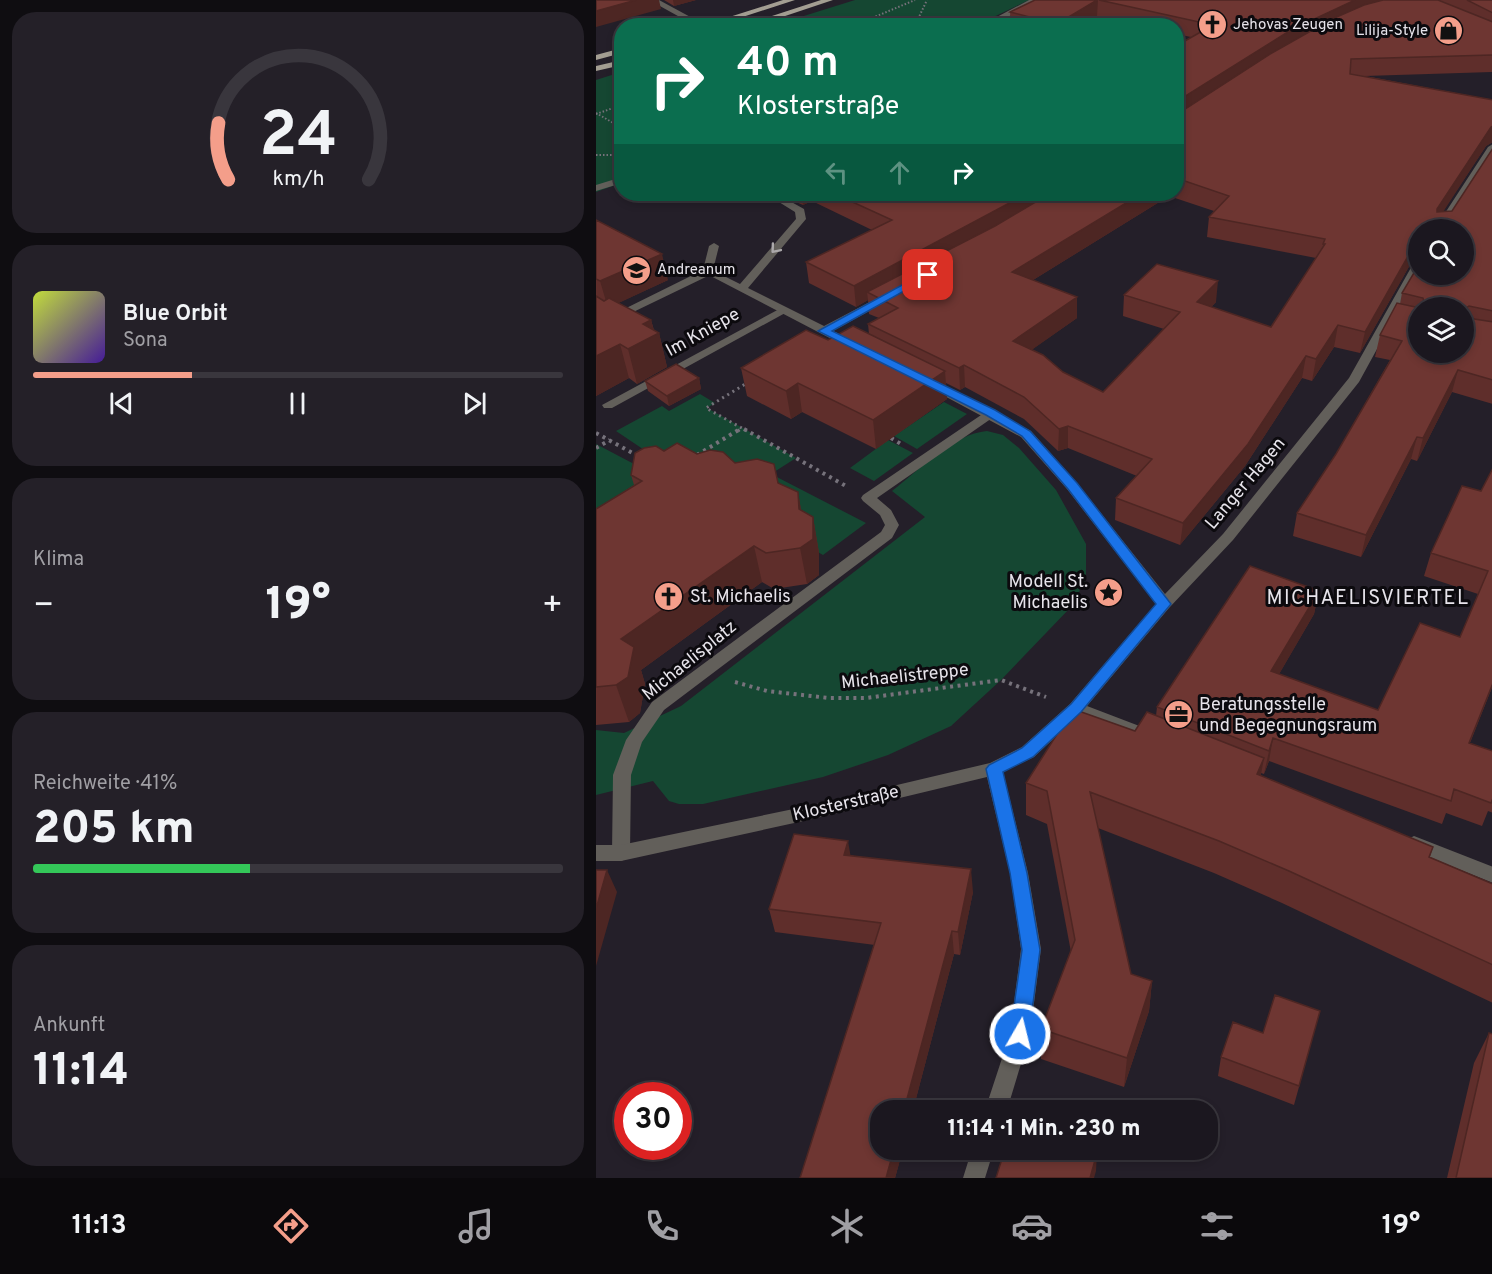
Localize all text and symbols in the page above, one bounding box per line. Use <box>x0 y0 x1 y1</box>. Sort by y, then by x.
church icon: Jehovas Zeugen <box>1196 9 1228 41</box>
shop icon: Lilija-Style <box>1433 15 1465 47</box>
place label: Jehovas Zeugen <box>1233 16 1343 35</box>
place label: Lilija-Style <box>1356 22 1428 41</box>
text: 40 m <box>737 38 839 91</box>
icon: right <box>638 42 716 120</box>
text: Klosterstraße <box>737 90 899 124</box>
text: 24 <box>259 99 337 178</box>
icon: left <box>820 156 853 189</box>
icon: ahead <box>883 156 916 189</box>
icon: right <box>946 156 979 189</box>
text: km/h <box>272 166 324 193</box>
map controls <box>1408 219 1474 363</box>
button: search <box>1408 219 1474 285</box>
one-way arrow <box>771 242 782 253</box>
pin <box>902 249 953 300</box>
school or university icon: Andreanum <box>620 254 652 286</box>
icon: arrive <box>911 258 944 291</box>
place label: Andreanum <box>657 261 736 280</box>
button: layers <box>1408 297 1474 363</box>
text: Blue Orbit <box>123 301 228 328</box>
street label: Im Kniepe <box>662 303 744 363</box>
text: Sona <box>123 328 168 354</box>
icon: previous <box>105 387 138 420</box>
icon: pause <box>281 387 314 420</box>
icon: next <box>458 387 491 420</box>
street label: Langer Hagen <box>1201 433 1291 535</box>
text: Klima <box>33 547 84 573</box>
place label: Modell St. Michaelis <box>1009 571 1088 615</box>
place icon: Modell St. Michaelis <box>1093 576 1125 608</box>
text: 19° <box>265 578 331 635</box>
church icon: St. Michaelis <box>653 581 685 613</box>
text: − <box>33 586 54 628</box>
text: + <box>542 586 563 628</box>
place label: St. Michaelis <box>690 586 791 609</box>
district label: MICHAELISVIERTEL <box>1266 586 1470 612</box>
street label: Michaelisplatz <box>638 616 742 706</box>
street label: Michaelistreppe <box>840 659 970 695</box>
place label: Beratungsstelle und Begegnungsraum <box>1199 694 1377 738</box>
office icon: Beratungsstelle und Begegnungsraum <box>1162 699 1194 731</box>
text: Reichweite · 41% <box>33 771 177 797</box>
street label: Klosterstraße <box>791 781 901 827</box>
text: 205 km <box>33 802 195 859</box>
position arrow <box>988 1002 1052 1066</box>
text: Ankunft <box>33 1013 105 1039</box>
text: 11:14 <box>33 1044 129 1101</box>
speed limit sign: 30 <box>614 1082 692 1160</box>
text: 11:14 · 1 Min. · 230 m <box>947 1116 1141 1143</box>
icon: directions <box>270 1205 312 1247</box>
icon: music <box>455 1205 497 1247</box>
icon: phone <box>641 1205 683 1247</box>
icon: climate <box>826 1205 868 1247</box>
icon: car <box>1011 1205 1053 1247</box>
icon: filters <box>1196 1205 1238 1247</box>
text: 11:13 <box>72 1209 127 1243</box>
text: 19° <box>1382 1209 1420 1243</box>

